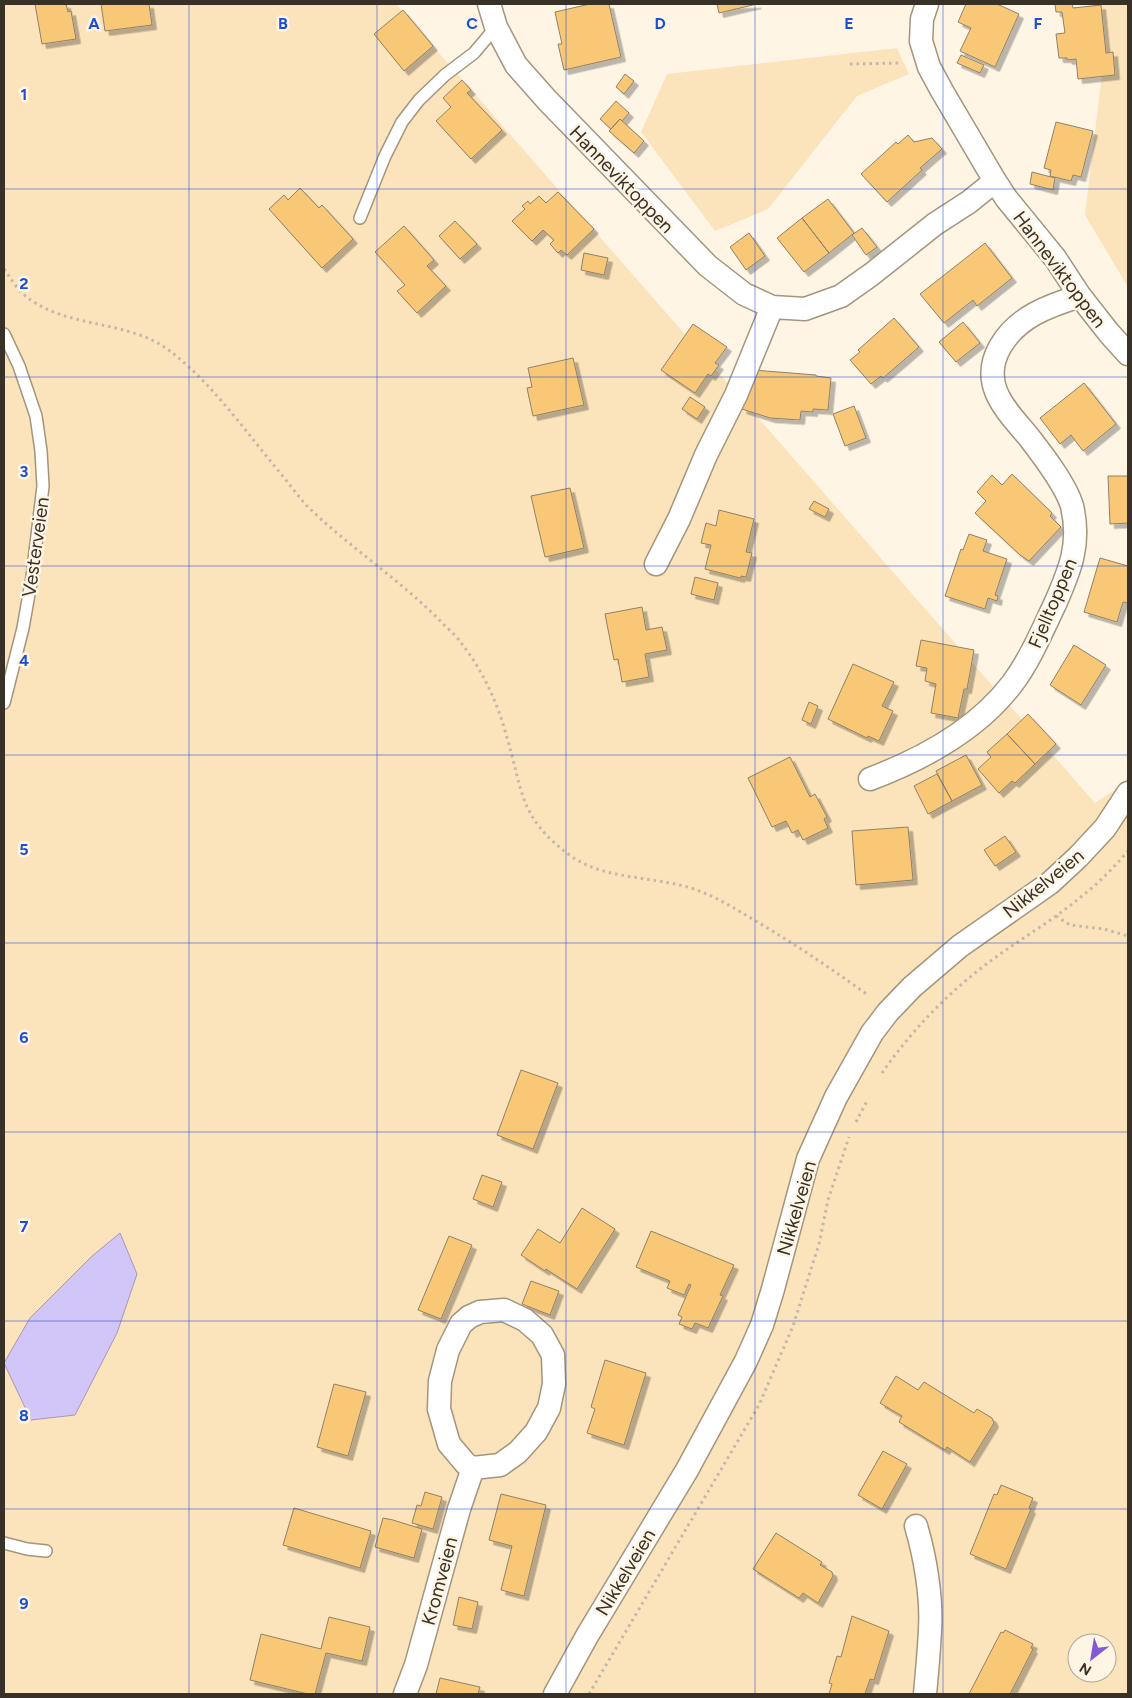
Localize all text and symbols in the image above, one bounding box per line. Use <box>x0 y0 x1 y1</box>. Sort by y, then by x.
text: A <box>88 14 100 33</box>
text: B <box>278 14 288 33</box>
text: C <box>466 14 478 33</box>
text: D <box>654 14 666 33</box>
text: E <box>844 14 854 33</box>
text: F <box>1034 14 1043 33</box>
text: 1 <box>21 85 27 104</box>
street label: Hanneviktoppen <box>565 121 679 238</box>
street label: Hanneviktoppen <box>1008 206 1111 332</box>
text: 2 <box>19 274 29 293</box>
text: 3 <box>20 462 29 481</box>
street label: Vesterveien <box>17 495 54 599</box>
street label: Fjelltoppen <box>1023 555 1082 652</box>
text: 4 <box>19 651 29 670</box>
text: 5 <box>19 840 29 859</box>
street label: Nikkelveien <box>998 844 1088 923</box>
text: 6 <box>19 1028 29 1047</box>
street label: Nikkelveien <box>772 1158 821 1258</box>
text: 7 <box>20 1217 29 1236</box>
text: 8 <box>19 1406 29 1425</box>
street label: Nikkelveien <box>591 1525 660 1620</box>
street label: Kromveien <box>417 1534 462 1628</box>
text: 9 <box>19 1594 29 1613</box>
north arrow <box>1067 1633 1117 1683</box>
text: N <box>1077 1659 1095 1679</box>

